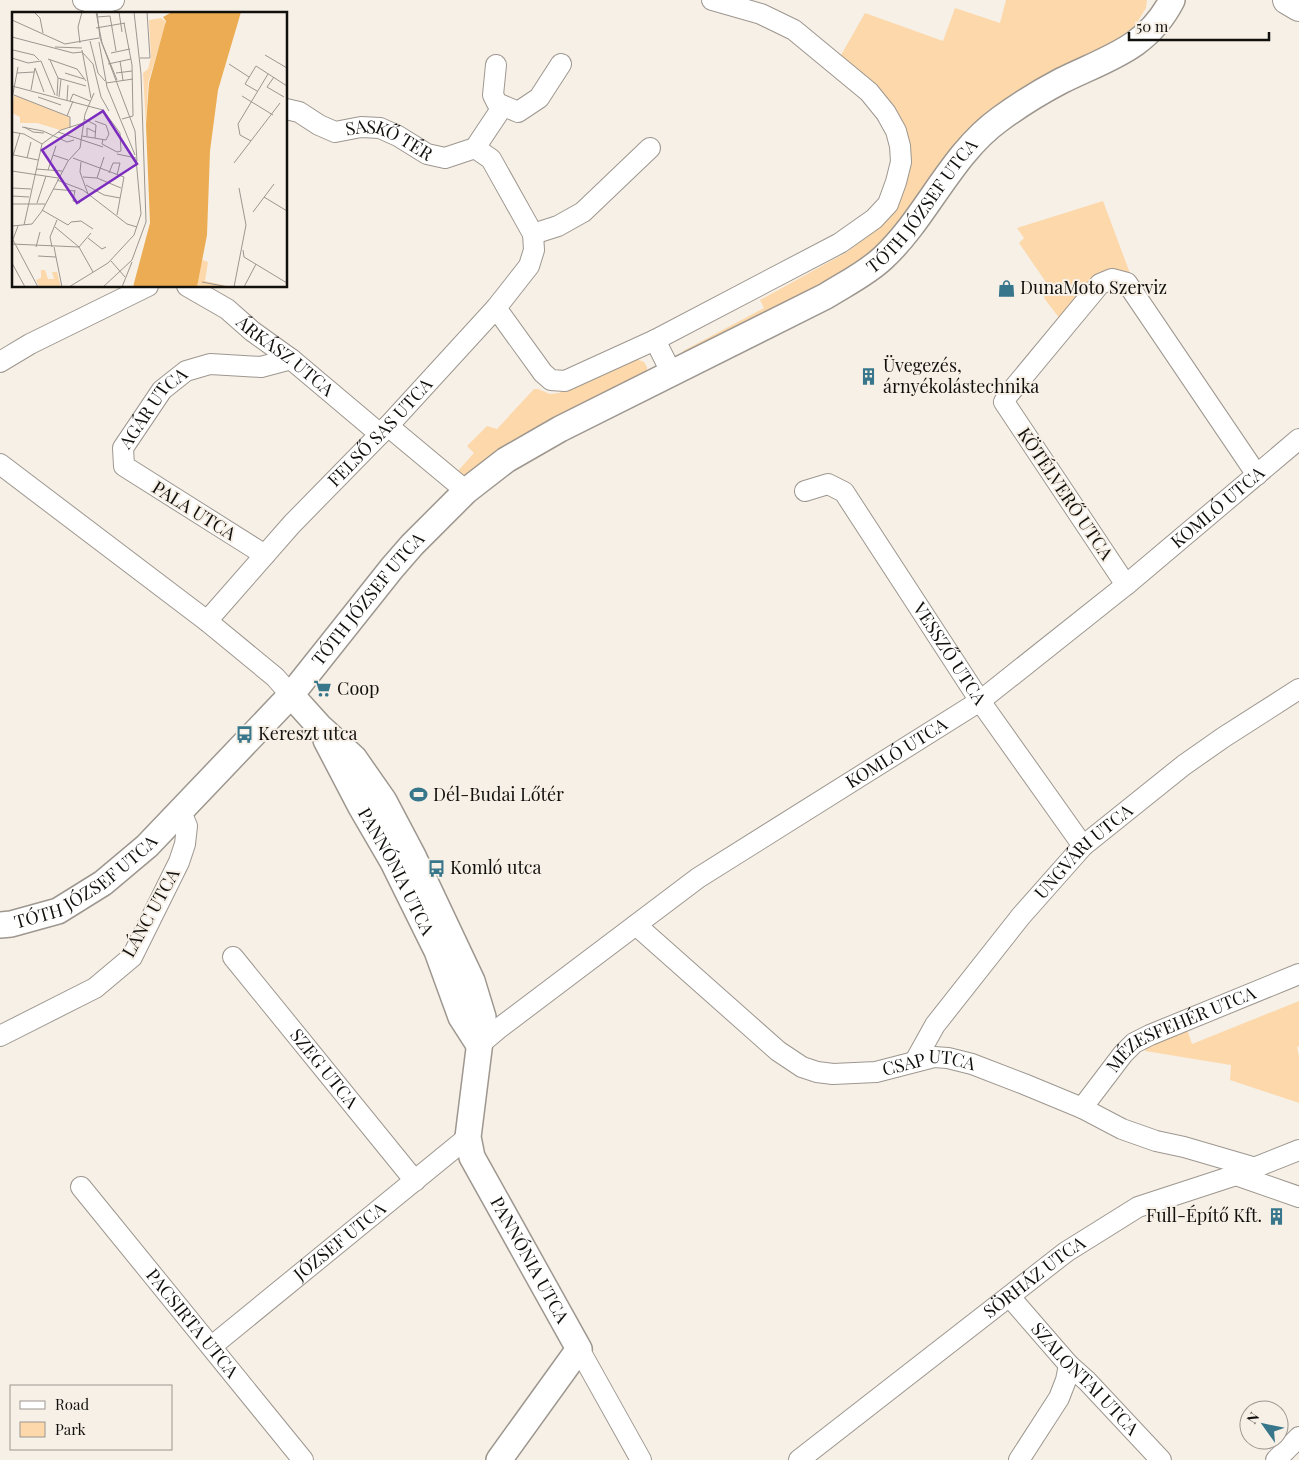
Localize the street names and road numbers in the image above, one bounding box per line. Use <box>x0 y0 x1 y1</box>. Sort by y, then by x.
street label: SASKŐ TÉR <box>343 113 438 166</box>
street label: TÓTH JÓZSEF UTCA <box>861 133 983 278</box>
street label: ÁRKÁSZ UTCA <box>231 309 340 402</box>
street label: AGÁR UTCA <box>112 361 192 454</box>
street label: FELSŐ SAS UTCA <box>322 372 438 492</box>
street label: KÖTÉLVERŐ UTCA <box>1013 423 1119 565</box>
street label: KOMLÓ UTCA <box>1165 460 1270 553</box>
street label: PALA UTCA <box>148 475 241 546</box>
street label: TÓTH JÓZSEF UTCA <box>306 526 430 670</box>
street label: VESSZŐ UTCA <box>907 597 993 710</box>
street label: KOMLÓ UTCA <box>841 711 952 793</box>
street label: UNGVÁRI UTCA <box>1028 798 1138 904</box>
street label: PANNÓNIA UTCA <box>353 803 441 939</box>
street label: TÓTH JÓZSEF UTCA <box>11 829 163 934</box>
street label: LÁNC UTCA <box>116 863 185 961</box>
street label: MÉZESFEHÉR UTCA <box>1100 980 1260 1077</box>
street label: SZEG UTCA <box>285 1023 364 1113</box>
street label: CSAP UTCA <box>879 1044 979 1081</box>
street label: PANNÓNIA UTCA <box>485 1192 575 1328</box>
street label: JÓZSEF UTCA <box>287 1196 391 1286</box>
street label: SÖRHÁZ UTCA <box>978 1230 1090 1323</box>
street label: PACSIRTA UTCA <box>141 1263 245 1383</box>
street label: SZALONTAI UTCA <box>1026 1317 1145 1440</box>

